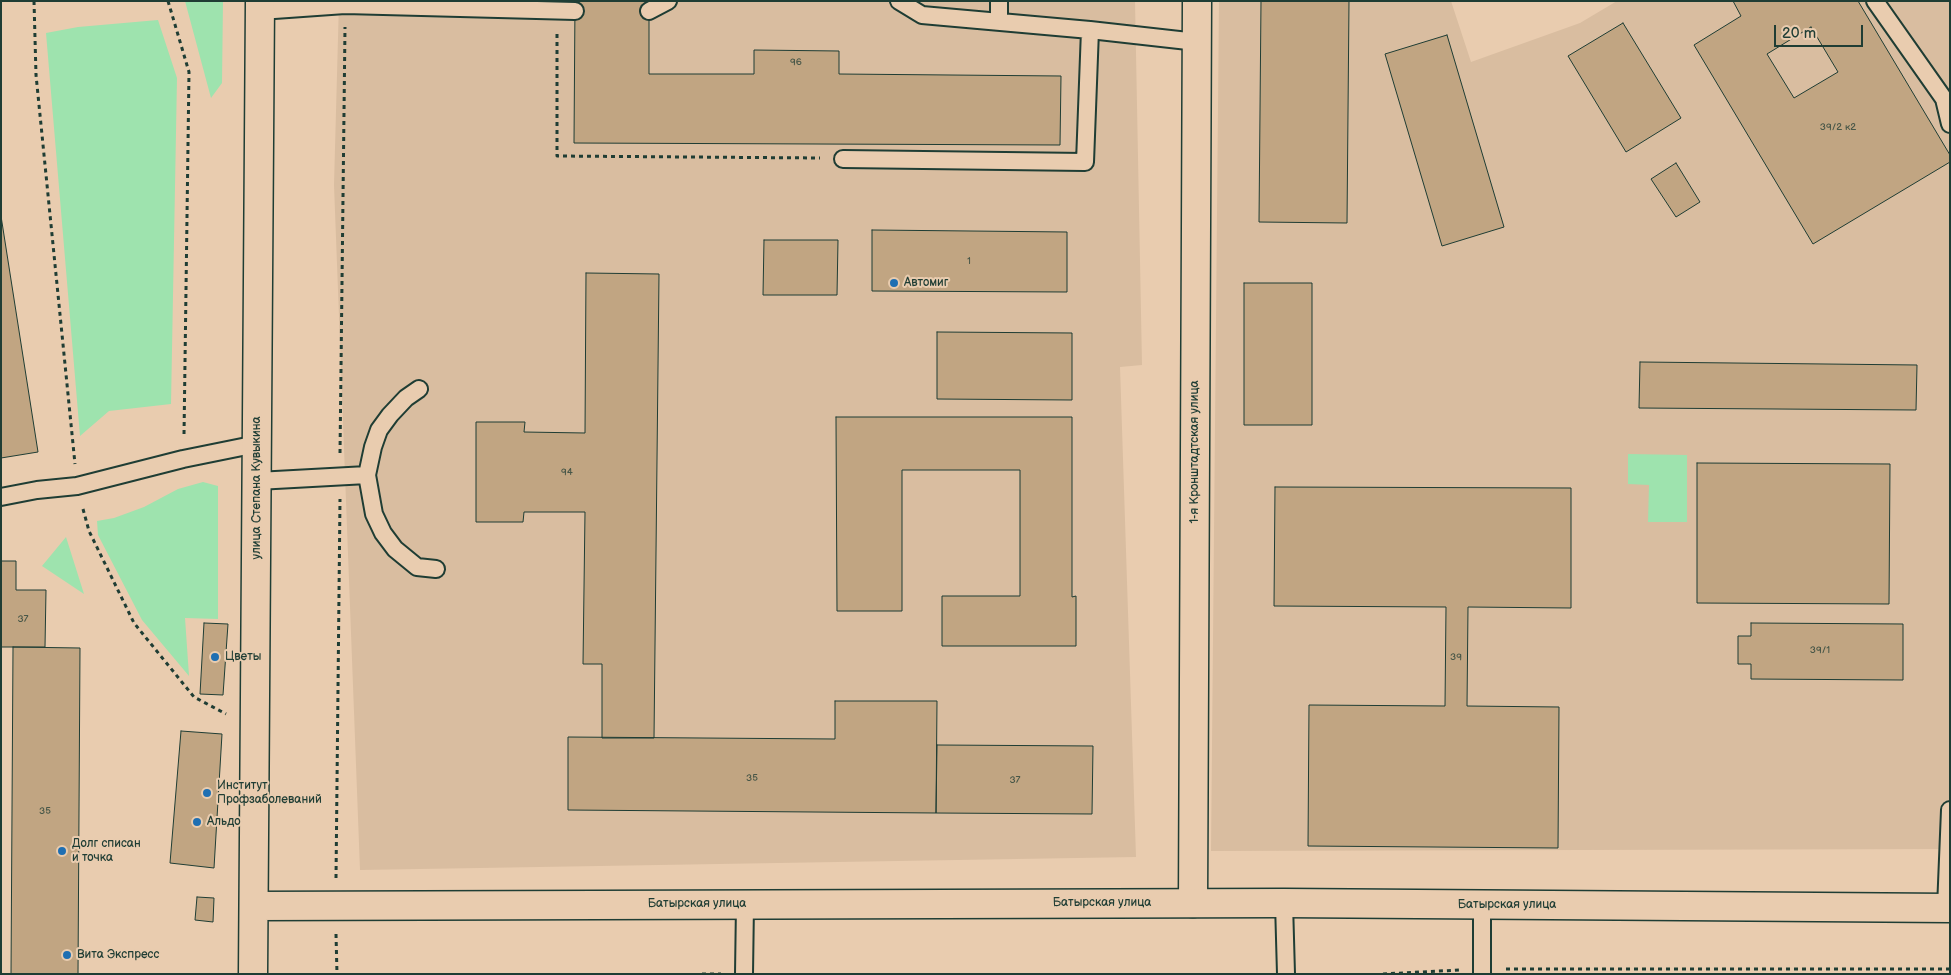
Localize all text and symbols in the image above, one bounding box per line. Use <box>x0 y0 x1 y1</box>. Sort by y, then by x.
scale bar <box>1776 15 1865 47</box>
text: 20 m <box>1782 24 1816 43</box>
house number: 96 <box>790 56 802 68</box>
house number: 39/2 к2 <box>1820 121 1856 133</box>
house number: 1 <box>967 255 971 267</box>
place label: Автомиг <box>904 276 948 290</box>
marker: Автомиг <box>888 277 900 289</box>
street label: 1-я Кронштадтская улица <box>1188 380 1202 524</box>
street label: улица Степана Кувыкина <box>250 416 264 560</box>
house number: 94 <box>561 466 573 478</box>
house number: 37 <box>17 613 29 625</box>
house number: 39/1 <box>1810 644 1830 656</box>
place label: Цветы <box>225 650 261 664</box>
marker: Цветы <box>209 651 221 663</box>
house number: 39 <box>1450 651 1462 663</box>
house number: 35 <box>746 772 758 784</box>
house number: 37 <box>1009 774 1021 786</box>
place label: Институт Профзаболеваний <box>217 779 322 807</box>
marker: Институт Профзаболеваний <box>201 787 213 799</box>
house number: 35 <box>39 805 51 817</box>
place label: Альдо <box>207 815 241 829</box>
marker: Альдо <box>191 816 203 828</box>
place label: Долг списан и точка <box>72 837 141 865</box>
marker: Долг списан и точка <box>56 845 68 857</box>
street label: Батырская улица <box>1053 896 1151 910</box>
street label: Батырская улица <box>648 897 746 911</box>
street label: Батырская улица <box>1458 898 1556 912</box>
place label: Вита Экспресс <box>77 948 159 962</box>
marker: Вита Экспресс <box>61 949 73 961</box>

